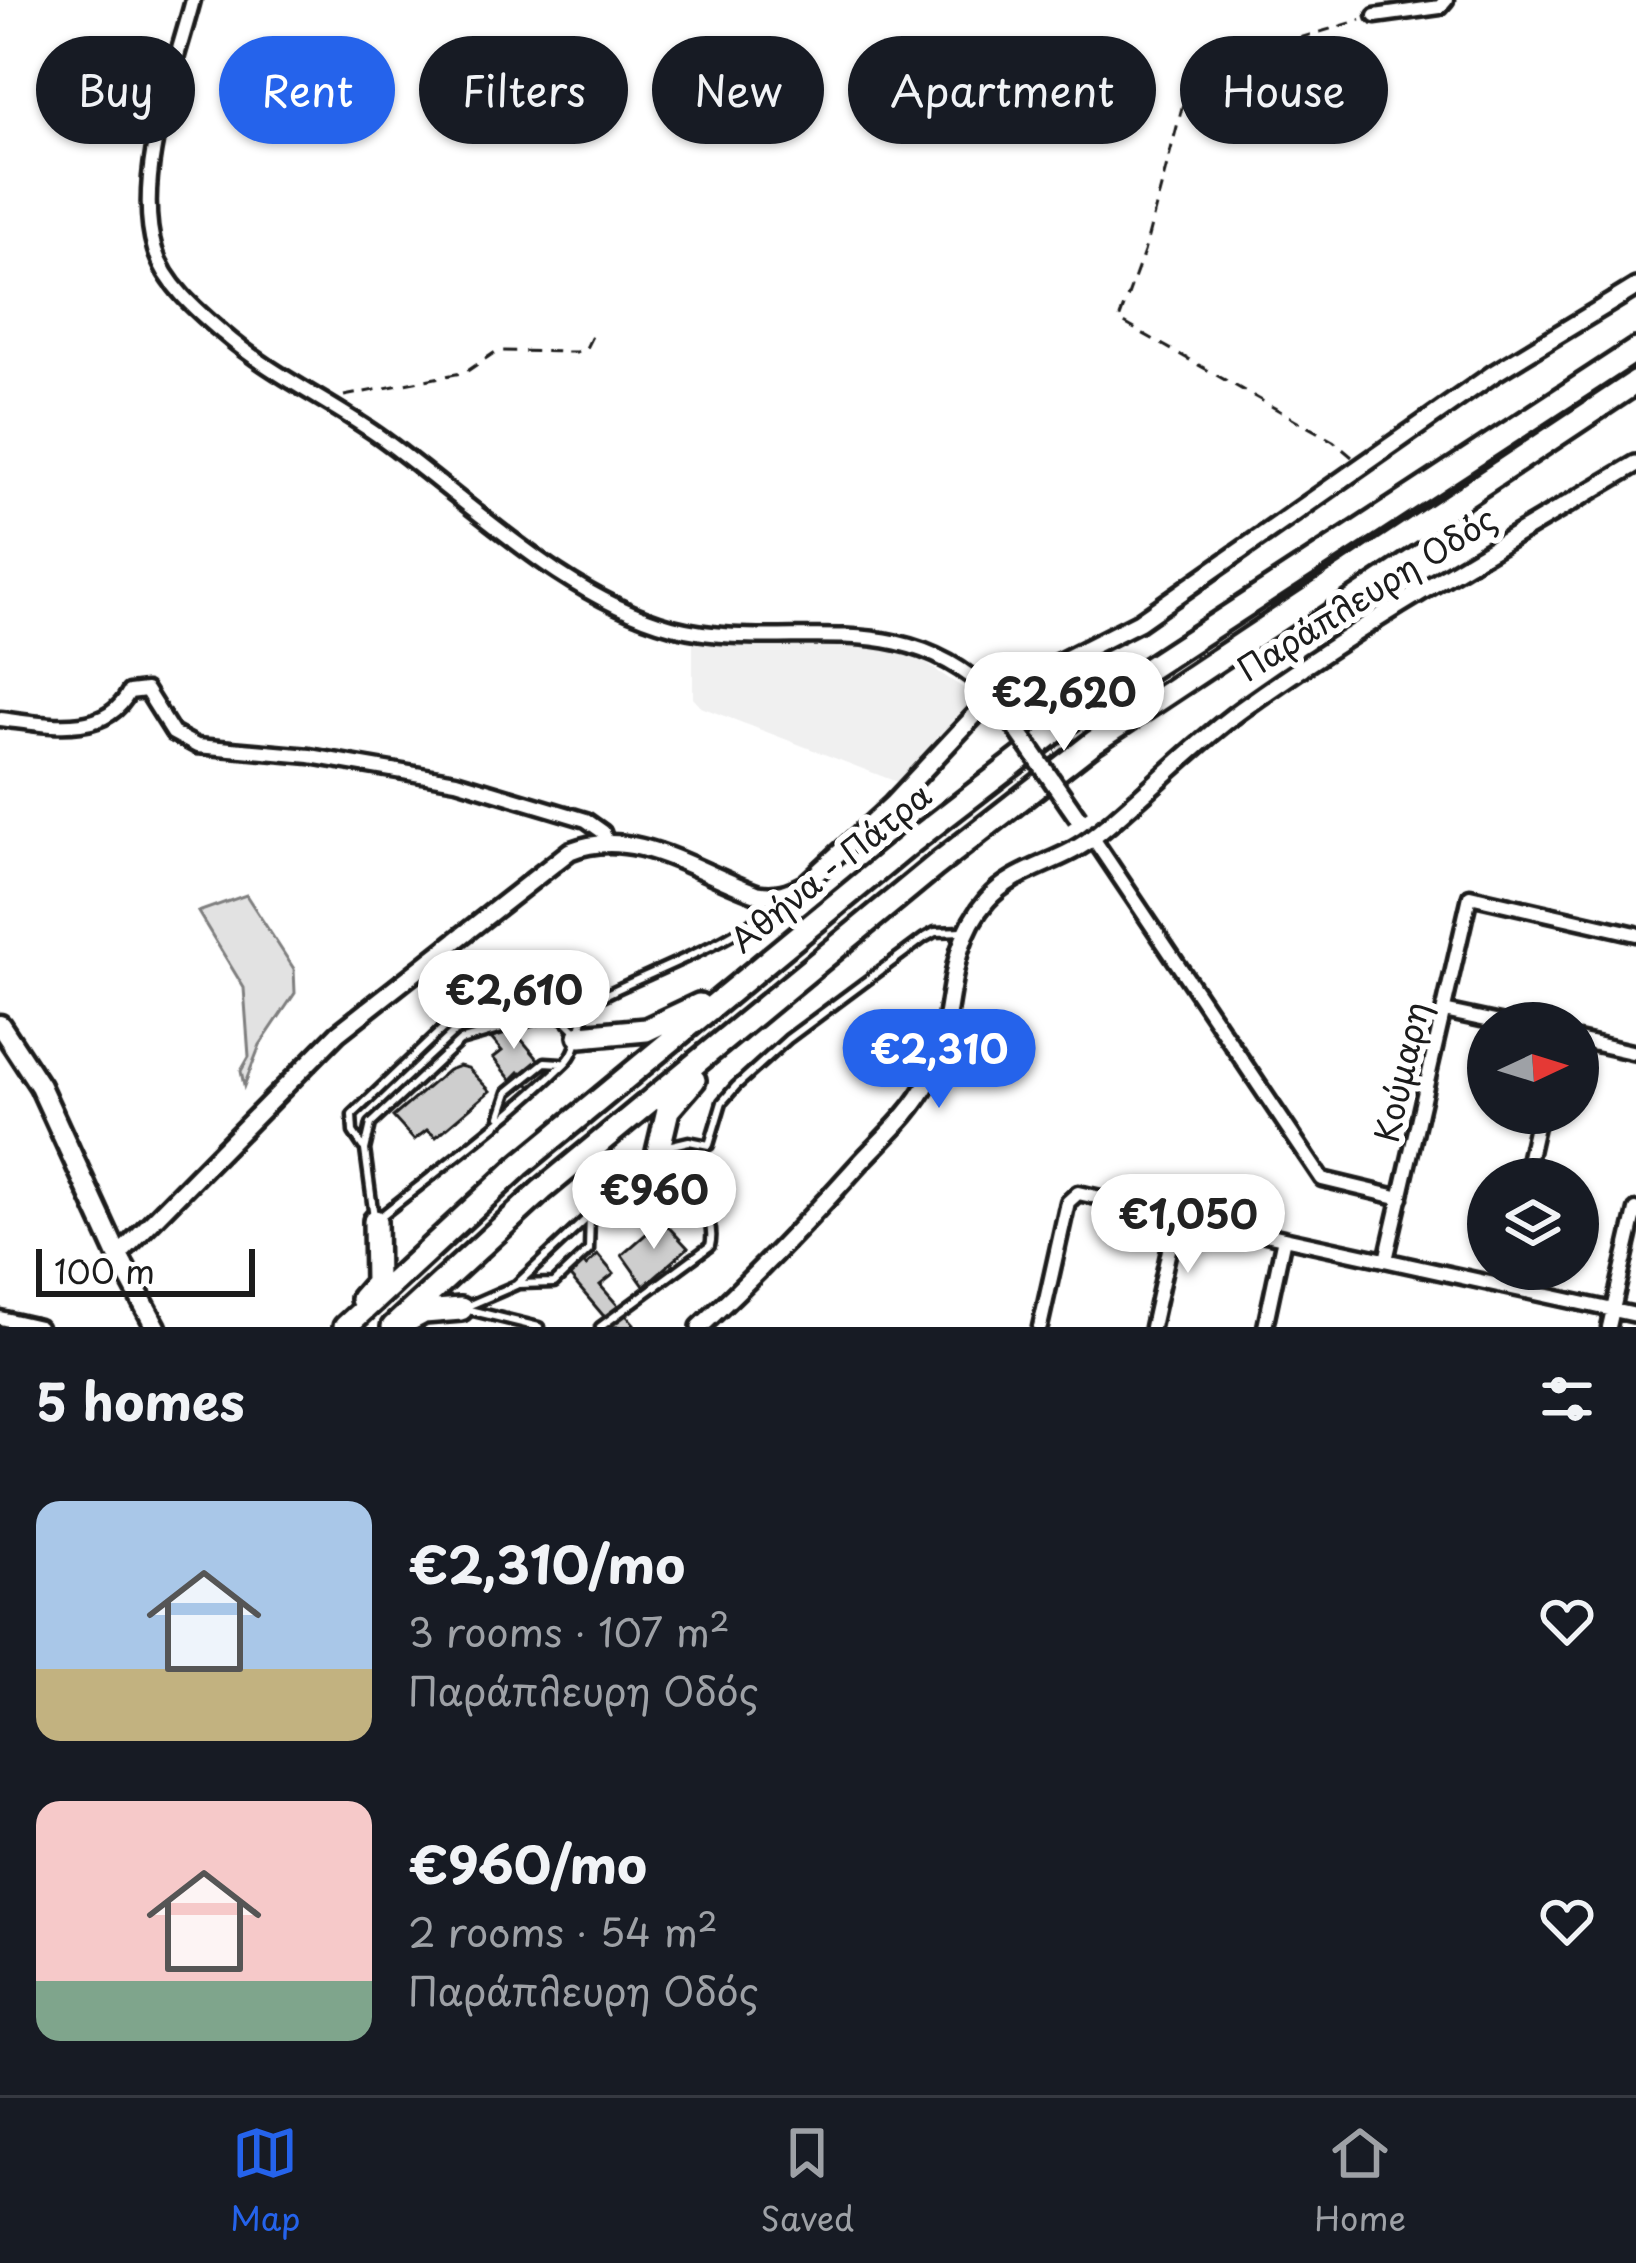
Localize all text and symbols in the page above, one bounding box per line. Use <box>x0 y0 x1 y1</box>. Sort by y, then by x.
chip: Buy <box>36 36 195 144</box>
chip: Rent <box>219 36 395 144</box>
chip: Filters <box>419 36 628 144</box>
chip: New <box>652 36 824 144</box>
chip: Apartment <box>848 36 1156 144</box>
chip: House <box>1180 36 1388 144</box>
street label: Παράπλευρη Οδός <box>1227 492 1505 692</box>
pin: €2,620 <box>966 652 1162 754</box>
text: €2,620 <box>991 661 1137 720</box>
street label: Αθήνα - Πάτρα <box>718 769 941 963</box>
pin: €2,610 <box>416 950 612 1052</box>
text: €2,610 <box>445 959 583 1018</box>
street label: Κούμαρη <box>1360 996 1440 1147</box>
north arrow <box>1467 1002 1599 1134</box>
map controls <box>1467 1002 1599 1290</box>
pin: €2,310 <box>841 1009 1037 1111</box>
text: €2,310 <box>870 1018 1008 1077</box>
pin: €960 <box>583 1150 725 1252</box>
button: layers <box>1467 1158 1599 1290</box>
text: €960 <box>599 1159 709 1218</box>
pin: €1,050 <box>1090 1174 1286 1276</box>
text: €1,050 <box>1118 1183 1258 1242</box>
scale bar <box>36 1243 255 1296</box>
text: 100 m <box>54 1245 155 1295</box>
text: 5 homes <box>36 1361 245 1438</box>
icon: filters <box>1534 1366 1600 1432</box>
text: €2,310/mo <box>408 1524 685 1601</box>
icon: home <box>132 1549 276 1693</box>
icon: heart <box>1534 1588 1600 1654</box>
text: 3 rooms · 107 m² <box>408 1601 730 1660</box>
text: Παράπλευρη Οδός <box>408 1660 759 1719</box>
text: €960/mo <box>408 1824 647 1901</box>
icon: home <box>132 1849 276 1993</box>
icon: heart <box>1534 1888 1600 1954</box>
text: 2 rooms · 54 m² <box>408 1901 718 1960</box>
text: Παράπλευρη Οδός <box>408 1960 759 2019</box>
tab: Map <box>230 2120 301 2242</box>
tab: Saved <box>761 2120 854 2242</box>
tab: Home <box>1314 2120 1406 2242</box>

